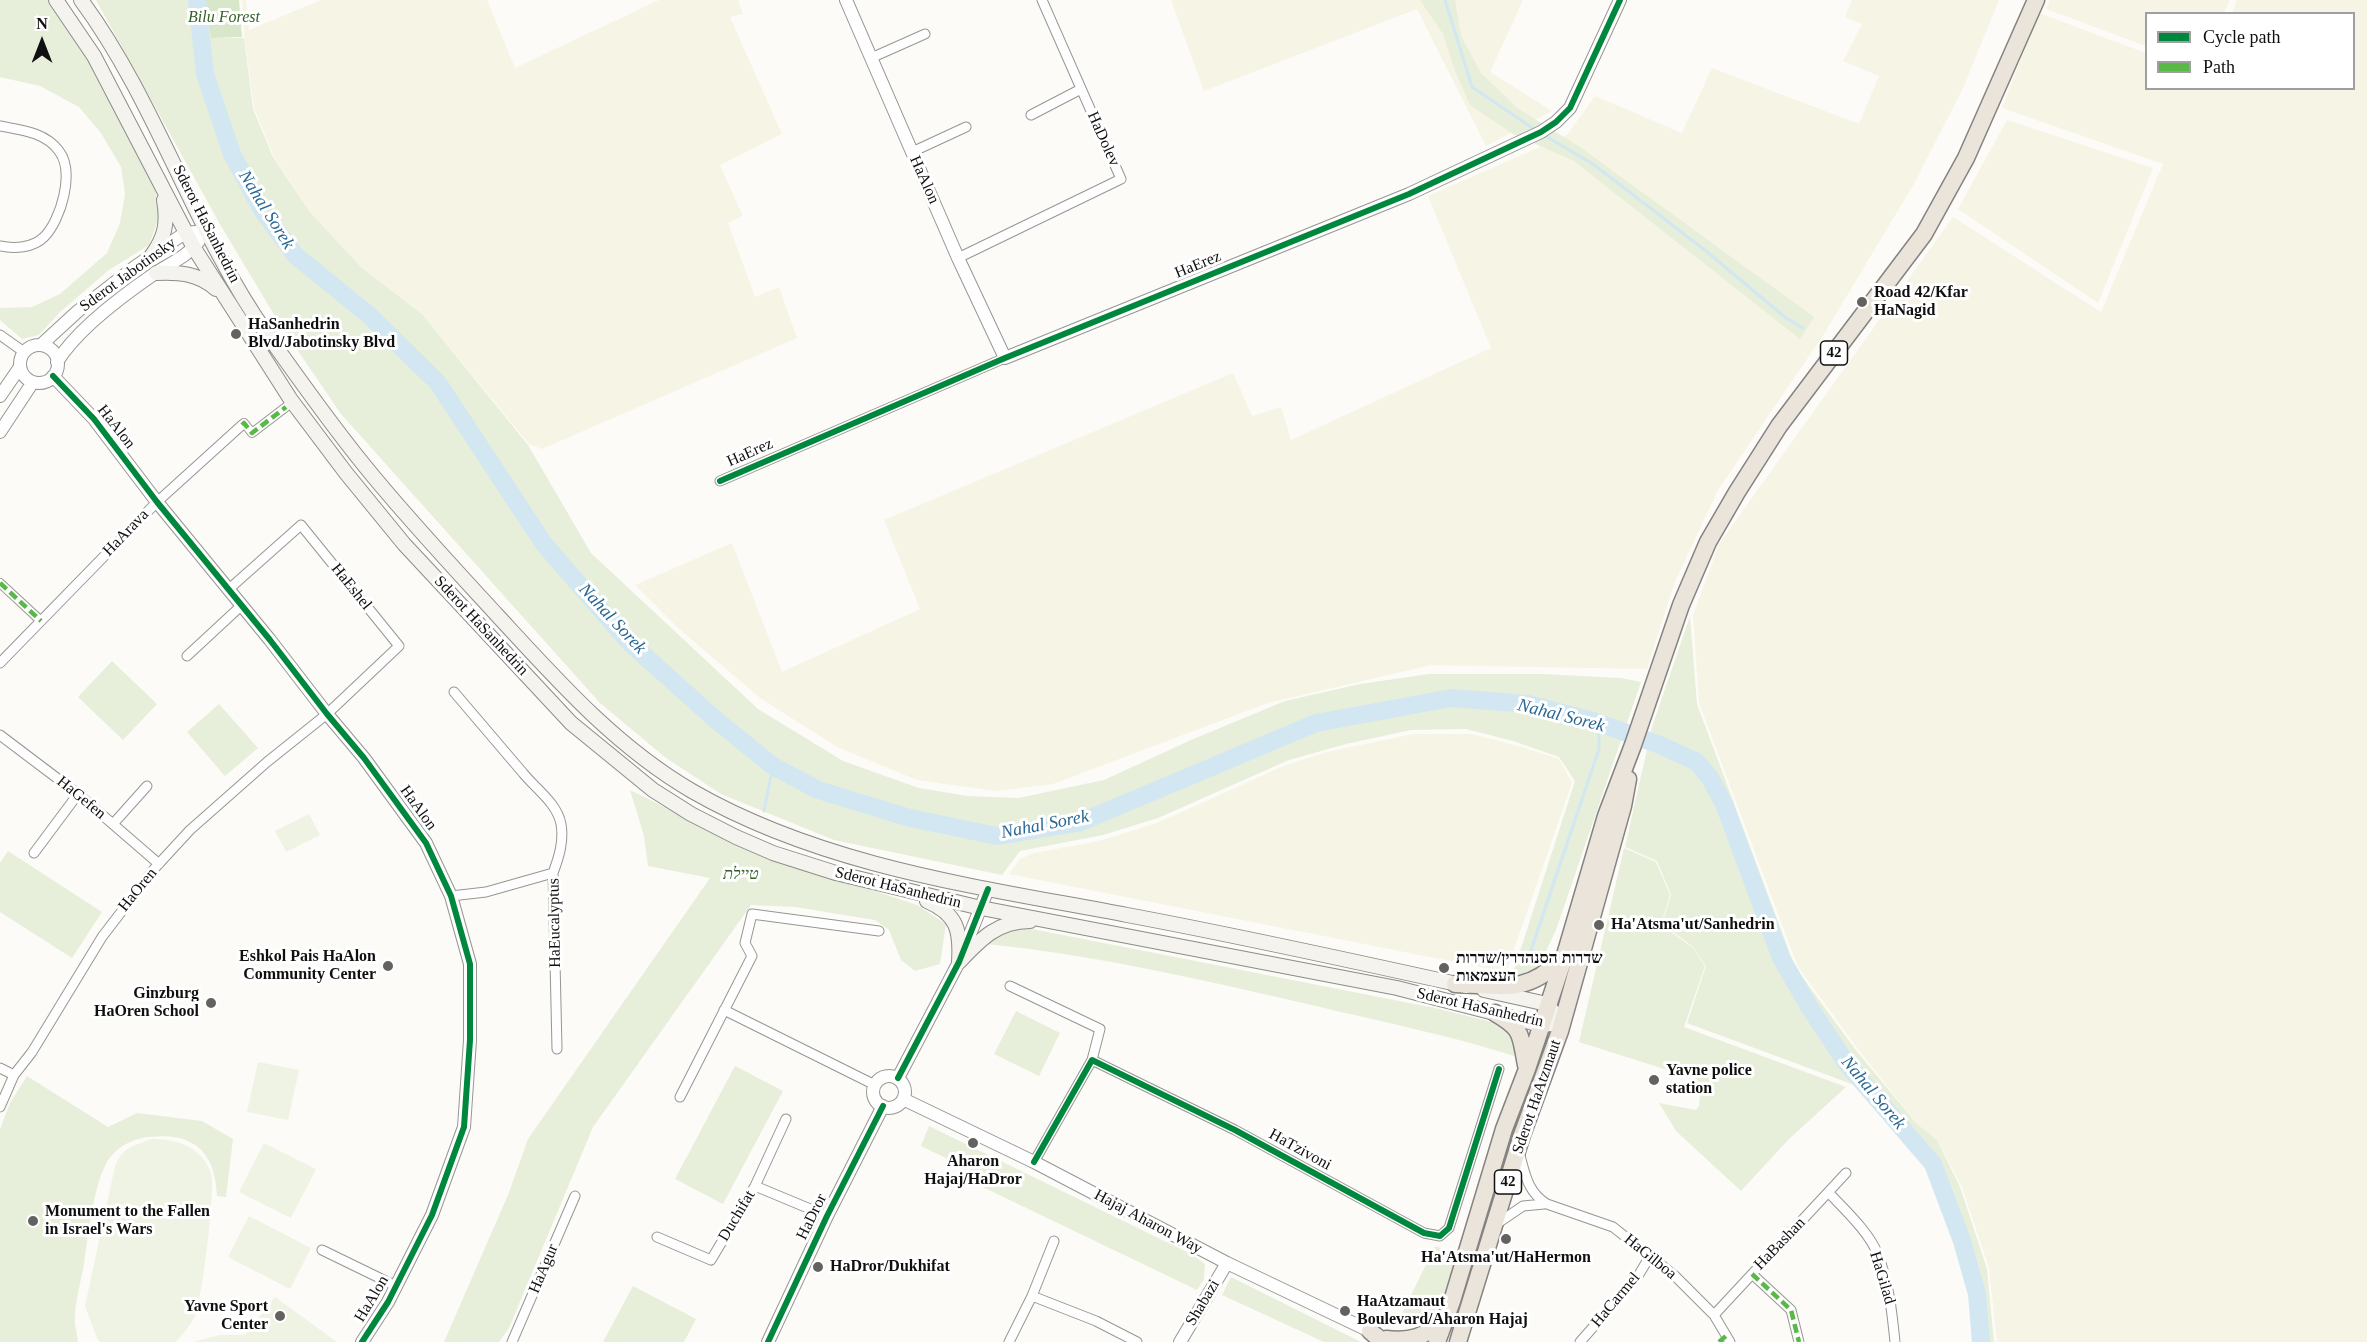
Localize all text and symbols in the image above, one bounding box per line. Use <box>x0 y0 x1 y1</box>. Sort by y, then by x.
park label: Bilu Forest <box>188 8 260 28</box>
north arrow <box>12 12 72 72</box>
legend <box>2145 12 2355 90</box>
text: N <box>36 15 48 32</box>
text: Cycle path <box>2203 27 2280 47</box>
text: Path <box>2203 57 2235 77</box>
street label: HaDolev <box>1082 109 1124 169</box>
street label: HaAlon <box>905 153 943 207</box>
street label: Sderot HaSanhedrin <box>168 162 244 286</box>
water label: Nahal Sorek <box>233 167 299 253</box>
street label: Sderot Jabotinsky <box>76 234 180 316</box>
street label: HaErez <box>1172 247 1224 283</box>
place label: Road 42/Kfar HaNagid <box>1874 283 1968 321</box>
marker: Road 42/Kfar HaNagid <box>1855 295 1869 309</box>
place label: HaSanhedrin Blvd/Jabotinsky Blvd <box>248 315 395 353</box>
marker: HaSanhedrin Blvd/Jabotinsky Blvd <box>229 327 243 341</box>
road number: 42 <box>1820 341 1848 365</box>
street label: HaAlon <box>93 401 139 453</box>
street label: HaErez <box>724 434 776 472</box>
street label: HaArava <box>99 506 153 560</box>
street label: HaEshel <box>326 560 376 614</box>
street label: Sderot HaSanhedrin <box>430 572 532 680</box>
water label: Nahal Sorek <box>574 579 650 659</box>
water label: Nahal Sorek <box>1515 695 1607 737</box>
street label: HaGefen <box>53 772 109 824</box>
street label: HaAlon <box>395 782 441 834</box>
water label: Nahal Sorek <box>999 806 1091 844</box>
street label: Sderot HaSanhedrin <box>833 863 963 913</box>
street label: HaOren <box>115 864 161 916</box>
park label: טיילת <box>723 865 759 885</box>
street label: HaEucalyptus <box>545 878 565 968</box>
place label: Ha'Atsma'ut/Sanhedrin <box>1611 915 1775 935</box>
marker: Ha'Atsma'ut/Sanhedrin <box>1592 918 1606 932</box>
place label: Eshkol Pais HaAlon Community Center <box>239 947 376 985</box>
place label: שדרות הסנהדרין/שדרות העצמאות <box>1456 949 1602 987</box>
marker: Eshkol Pais HaAlon Community Center <box>381 959 395 973</box>
marker: שדרות הסנהדרין/שדרות העצמאות <box>1437 961 1451 975</box>
place label: Ginzburg HaOren School <box>94 984 199 1022</box>
street label: Sderot HaSanhedrin <box>1415 984 1545 1032</box>
marker: Ginzburg HaOren School <box>204 996 218 1010</box>
street label: Sderot HaAtzmaut <box>1508 1037 1566 1157</box>
water label: Nahal Sorek <box>1836 1052 1910 1134</box>
place label: Yavne police station <box>1666 1061 1752 1099</box>
marker: Yavne police station <box>1647 1073 1661 1087</box>
street label: HaTzivoni <box>1265 1125 1335 1175</box>
marker: Aharon Hajaj/HaDror <box>966 1136 980 1150</box>
place label: Aharon Hajaj/HaDror <box>924 1152 1022 1190</box>
road number: 42 <box>1494 1170 1522 1194</box>
street label: Hajaj Aharon Way <box>1091 1185 1205 1259</box>
street label: Duchifat <box>714 1187 760 1245</box>
street label: HaDror <box>793 1191 831 1243</box>
place label: Monument to the Fallen in Israel's Wars <box>45 1202 210 1240</box>
marker: Monument to the Fallen in Israel's Wars <box>26 1214 40 1228</box>
street label: HaBashan <box>1750 1214 1810 1274</box>
street label: HaGilboa <box>1620 1230 1680 1284</box>
marker: Ha'Atsma'ut/HaHermon <box>1499 1232 1513 1246</box>
street label: HaAgur <box>525 1242 563 1296</box>
place label: Ha'Atsma'ut/HaHermon <box>1421 1248 1591 1268</box>
street label: HaGilad <box>1865 1249 1899 1307</box>
place label: HaDror/Dukhifat <box>830 1257 950 1277</box>
marker: HaDror/Dukhifat <box>811 1260 825 1274</box>
street label: HaCarmel <box>1588 1269 1644 1331</box>
street label: HaAlon <box>351 1272 393 1326</box>
street label: Shabazi <box>1182 1276 1224 1330</box>
place label: HaAtzamaut Boulevard/Aharon Hajaj <box>1357 1292 1528 1330</box>
place label: Yavne Sport Center <box>184 1297 268 1335</box>
marker: HaAtzamaut Boulevard/Aharon Hajaj <box>1338 1304 1352 1318</box>
marker: Yavne Sport Center <box>273 1309 287 1323</box>

